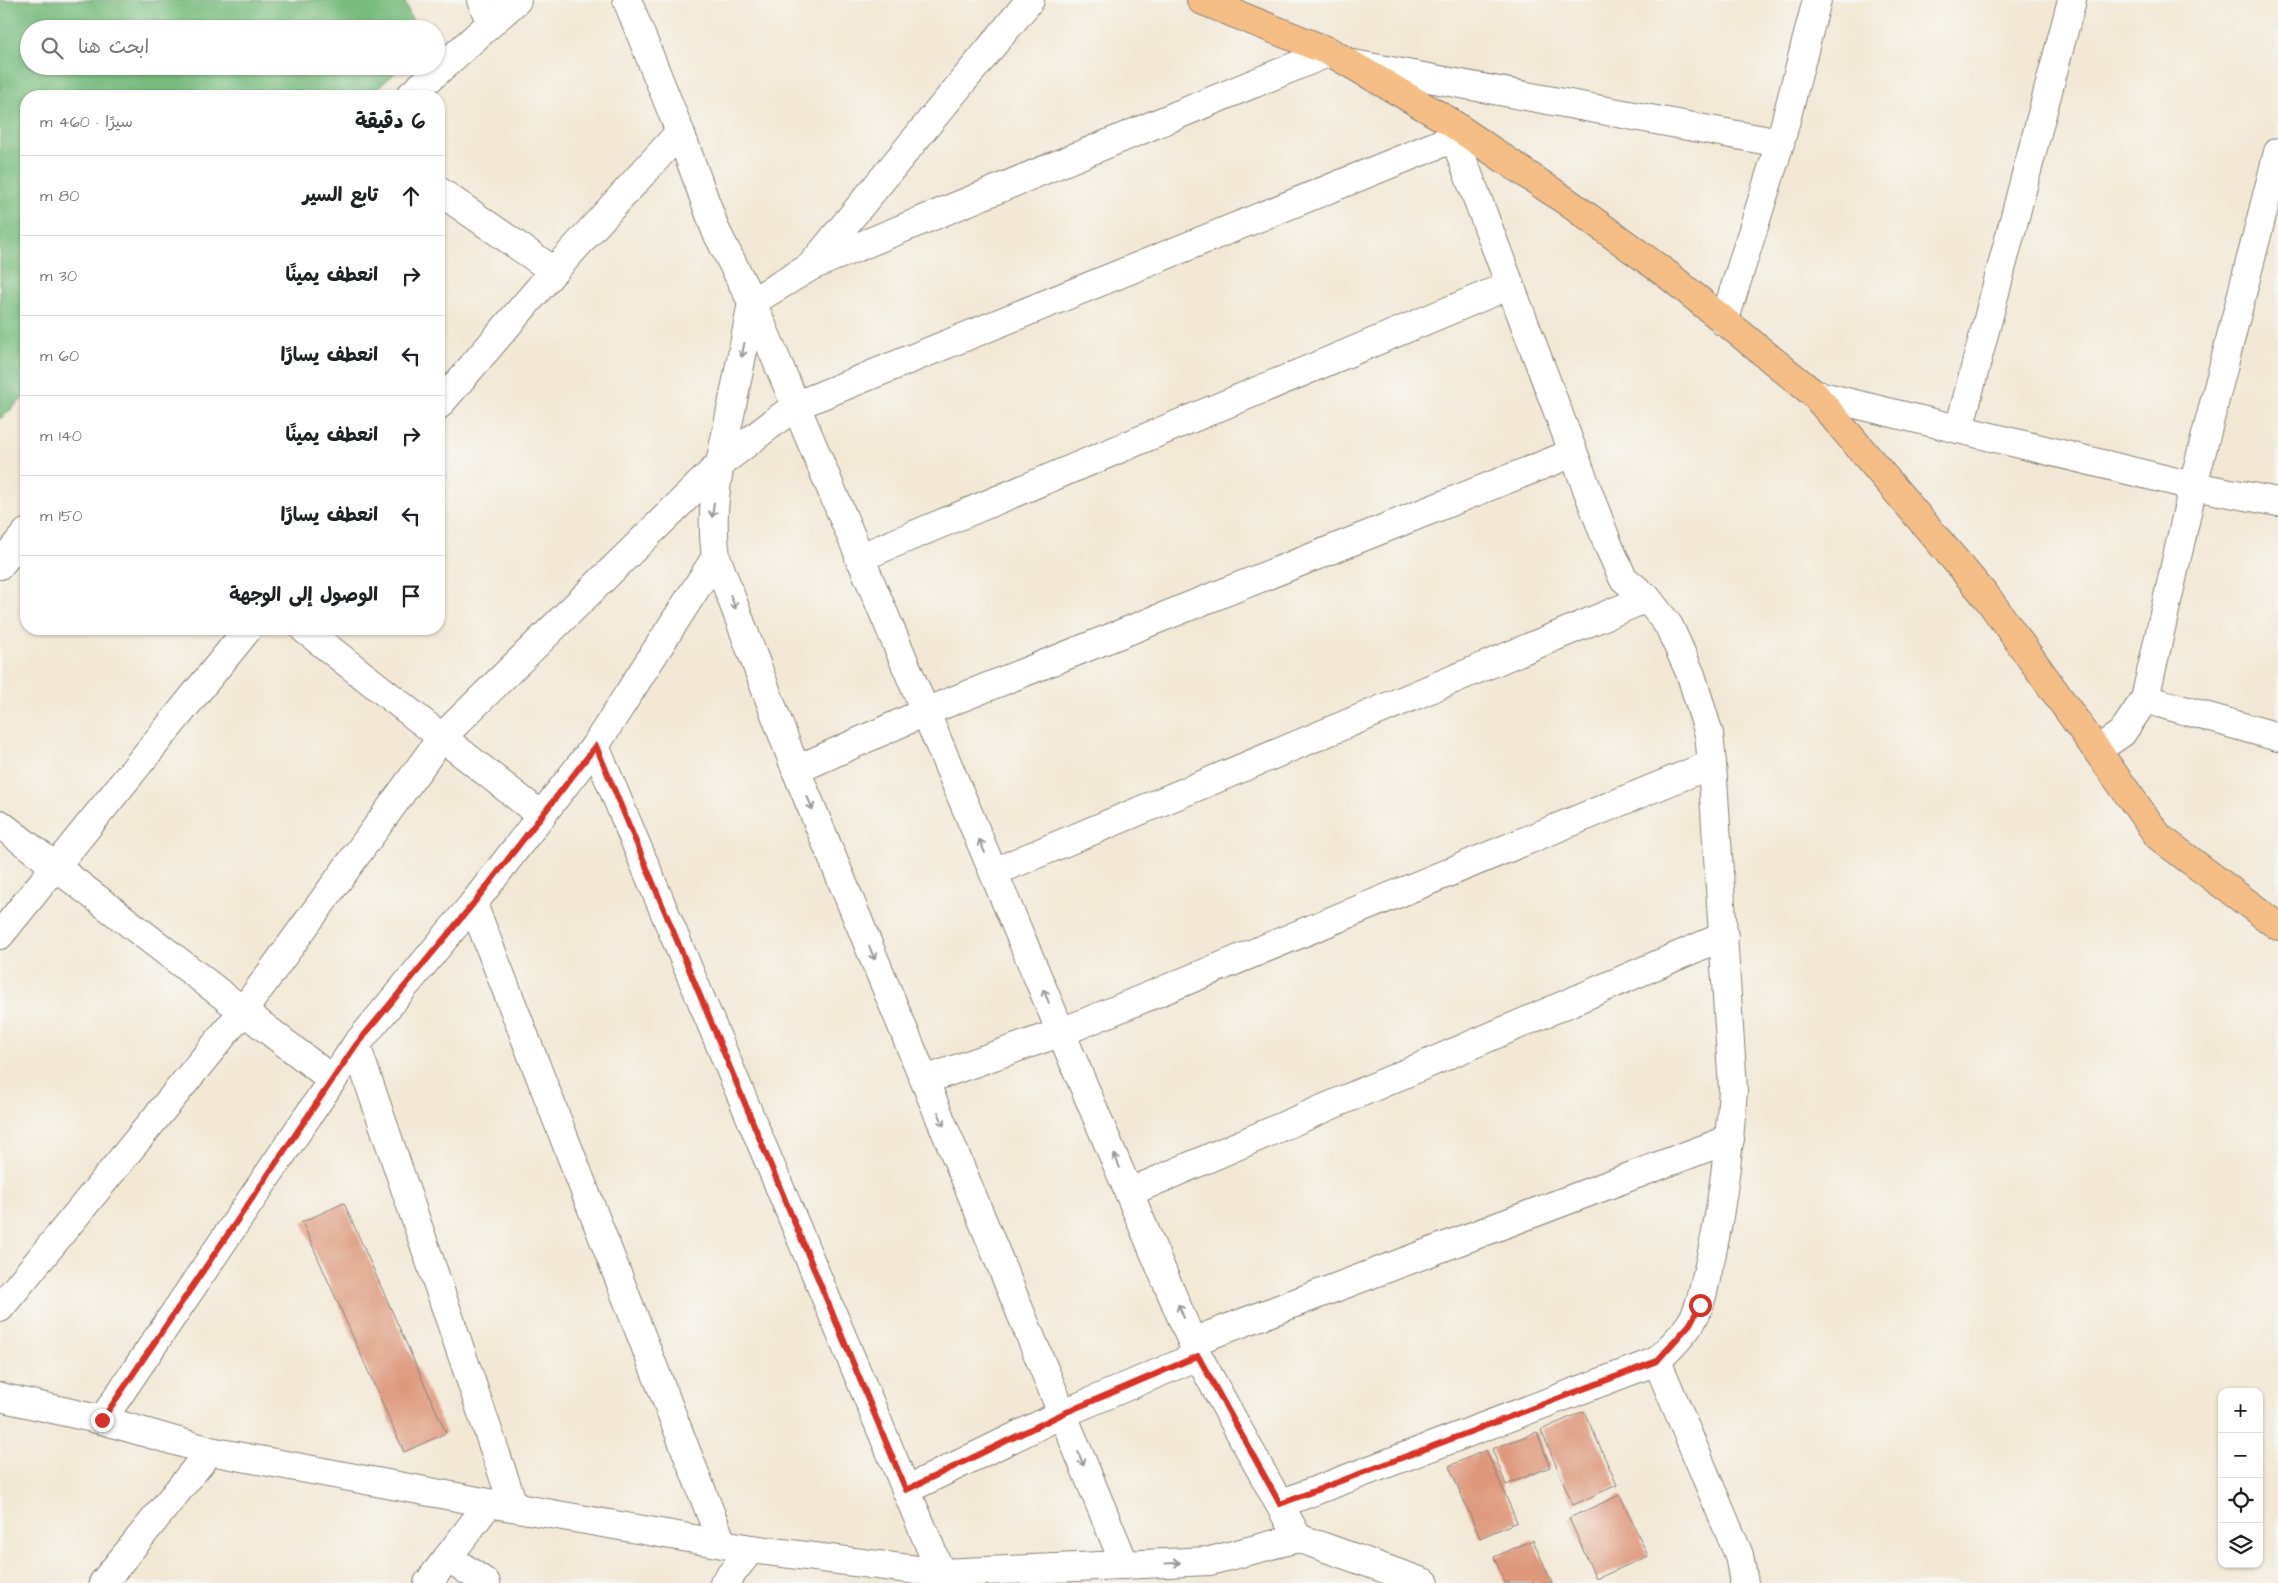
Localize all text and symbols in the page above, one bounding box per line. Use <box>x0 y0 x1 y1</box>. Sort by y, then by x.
search box <box>20 20 445 75</box>
icon: search <box>38 34 66 62</box>
text: ابحث هنا <box>78 34 149 61</box>
text: 6 دقيقة <box>355 107 425 136</box>
text: سيرًا · 460 m <box>40 111 133 133</box>
text: تابع السير <box>303 182 378 209</box>
icon: ahead <box>397 182 425 210</box>
text: 80 m <box>40 185 79 207</box>
text: انعطف يمينًا <box>286 262 378 289</box>
icon: right <box>397 262 425 290</box>
text: 30 m <box>40 265 77 287</box>
text: انعطف يسارًا <box>281 342 378 369</box>
icon: left <box>397 342 425 370</box>
one-way arrow <box>737 342 747 358</box>
text: 60 m <box>40 345 79 367</box>
text: انعطف يمينًا <box>286 422 378 449</box>
icon: right <box>397 422 425 450</box>
text: 140 m <box>40 425 82 447</box>
text: انعطف يسارًا <box>281 502 378 529</box>
icon: left <box>397 502 425 530</box>
one-way arrow <box>708 502 718 518</box>
text: 150 m <box>40 505 82 527</box>
text: الوصول إلى الوجهة <box>229 582 378 609</box>
icon: arrive <box>397 582 425 610</box>
one-way arrow <box>729 594 738 610</box>
one-way arrow <box>805 795 815 810</box>
one-way arrow <box>977 839 987 854</box>
one-way arrow <box>868 945 878 960</box>
one-way arrow <box>1041 989 1051 1004</box>
one-way arrow <box>938 1112 947 1127</box>
one-way arrow <box>1111 1154 1120 1169</box>
route start <box>1689 1294 1712 1317</box>
one-way arrow <box>1175 1304 1185 1319</box>
map controls <box>2218 1388 2263 1568</box>
button: + <box>2218 1388 2263 1433</box>
route end <box>91 1409 114 1432</box>
button: − <box>2218 1433 2263 1478</box>
one-way arrow <box>1076 1451 1086 1466</box>
button: locate <box>2218 1478 2263 1523</box>
button: layers <box>2218 1523 2263 1568</box>
one-way arrow <box>1164 1558 1181 1568</box>

